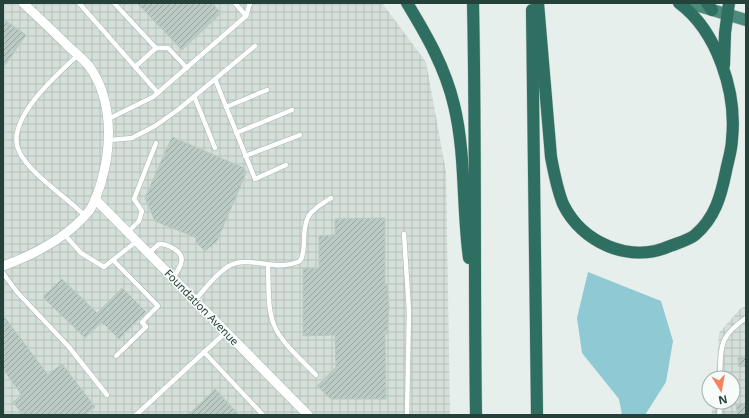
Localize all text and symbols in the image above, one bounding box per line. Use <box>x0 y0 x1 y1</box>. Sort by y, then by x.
street label: Foundation Avenue <box>162 266 242 348</box>
north arrow <box>701 370 741 410</box>
text: N <box>717 392 729 409</box>

